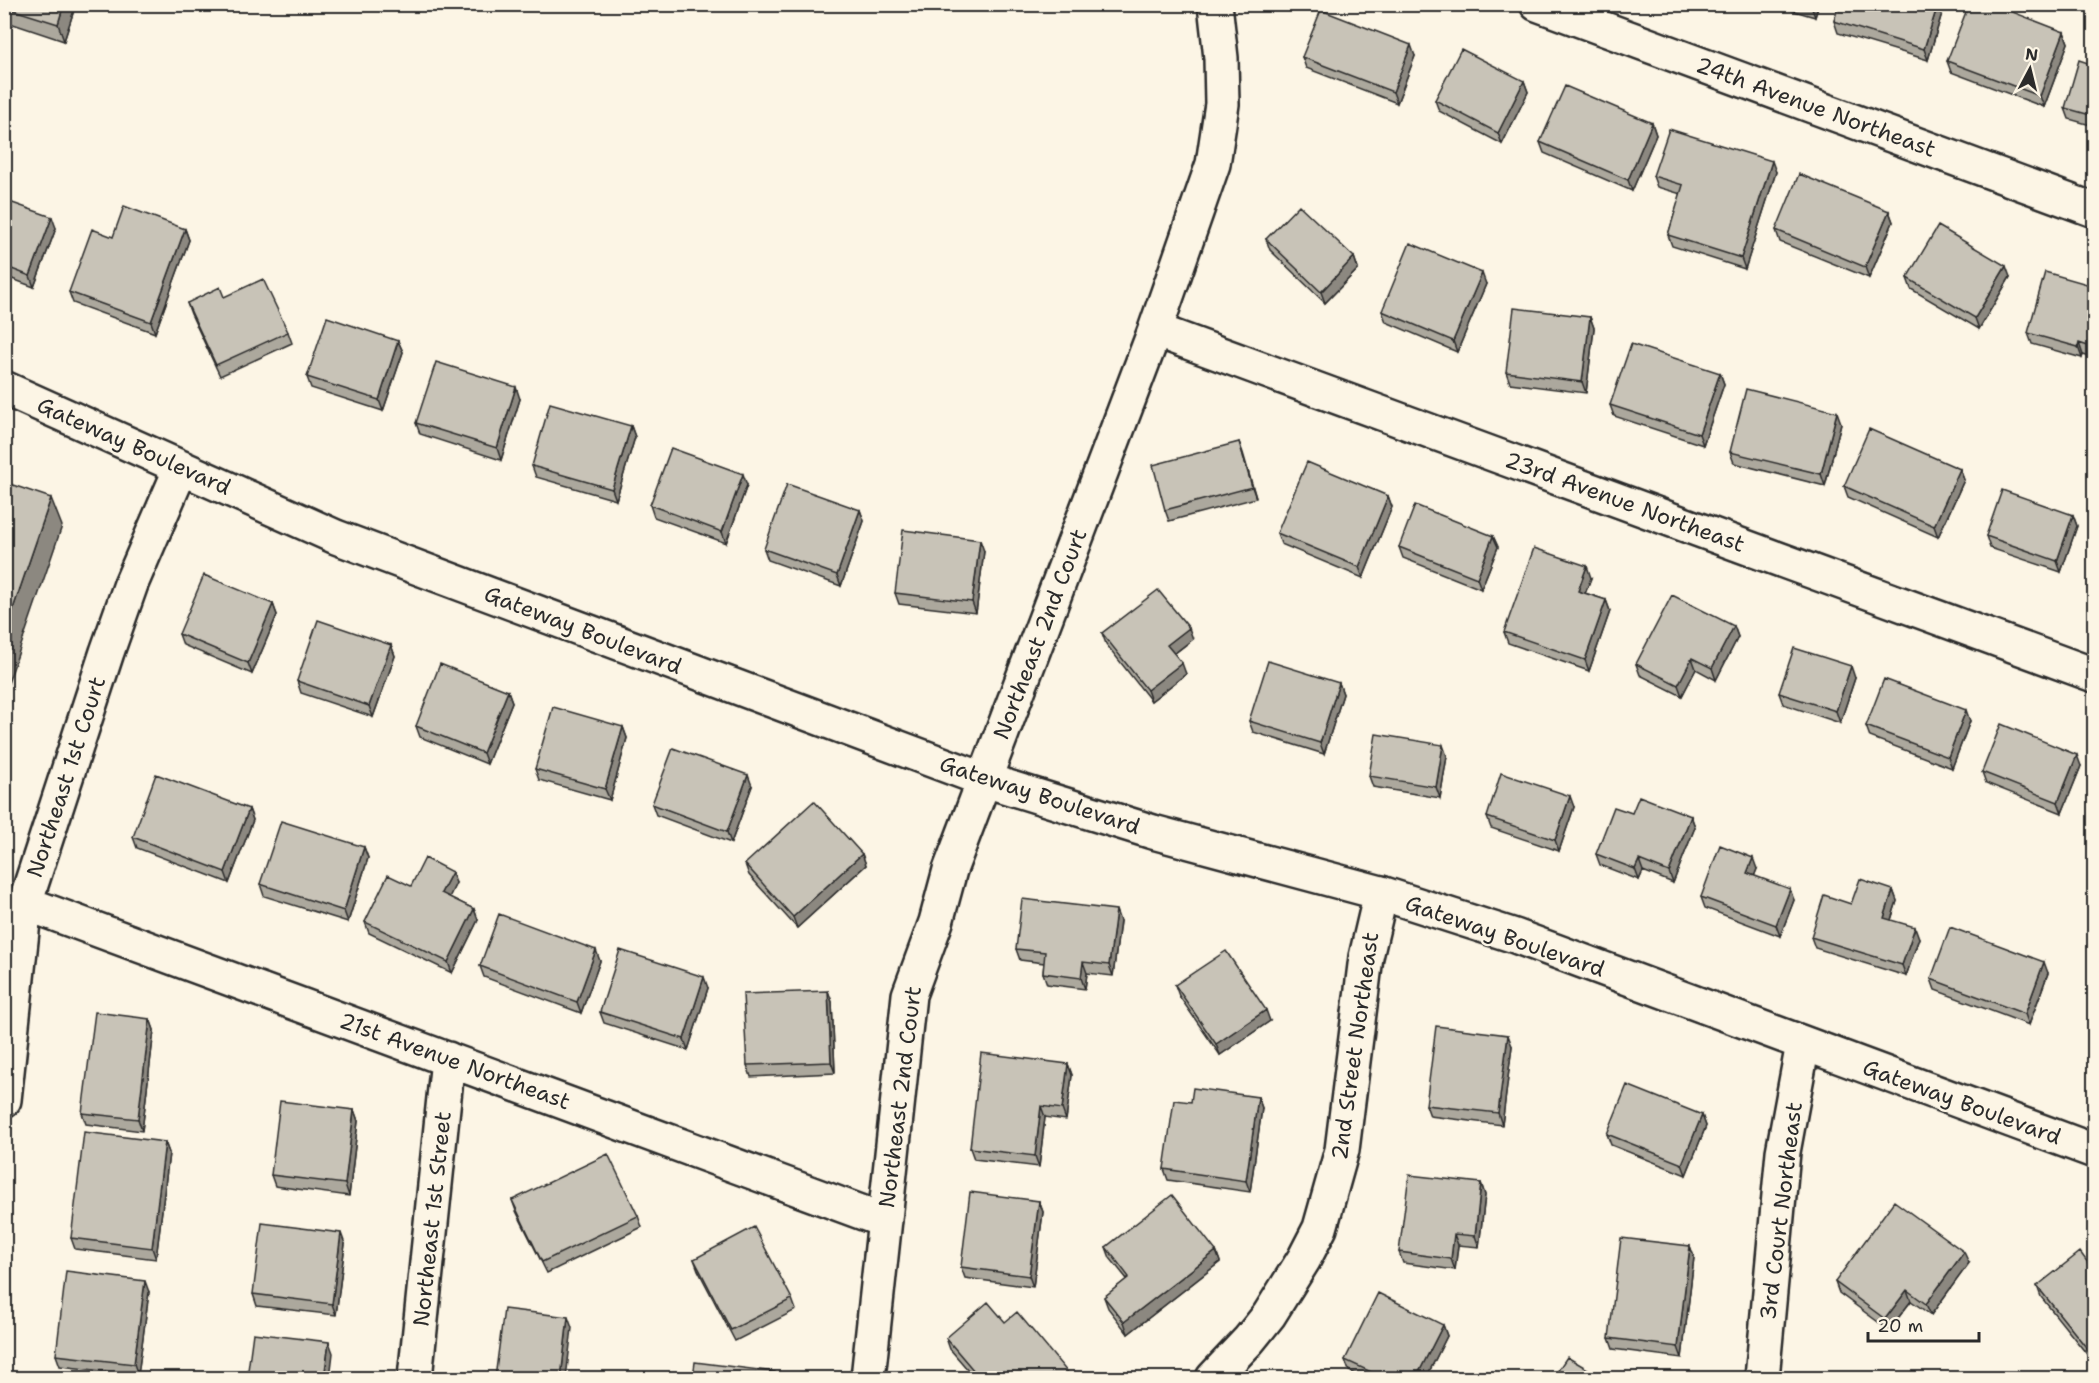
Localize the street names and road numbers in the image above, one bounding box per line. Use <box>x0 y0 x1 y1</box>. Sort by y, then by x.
street label: 24th Avenue Northeast <box>1692 50 1940 164</box>
street label: Gateway Boulevard <box>33 390 235 502</box>
street label: 23rd Avenue Northeast <box>1501 445 1749 559</box>
street label: Northeast 2nd Court <box>986 525 1094 743</box>
street label: Gateway Boulevard <box>480 579 686 681</box>
street label: Northeast 1st Court <box>20 673 112 881</box>
street label: Gateway Boulevard <box>936 749 1144 841</box>
street label: Gateway Boulevard <box>1401 888 1609 984</box>
street label: 2nd Street Northeast <box>1325 930 1385 1162</box>
street label: Northeast 2nd Court <box>872 984 928 1210</box>
street label: 21st Avenue Northeast <box>336 1006 574 1116</box>
street label: Gateway Boulevard <box>1859 1053 2065 1151</box>
street label: 3rd Court Northeast <box>1753 1100 1809 1322</box>
street label: Northeast 1st Street <box>406 1110 458 1328</box>

